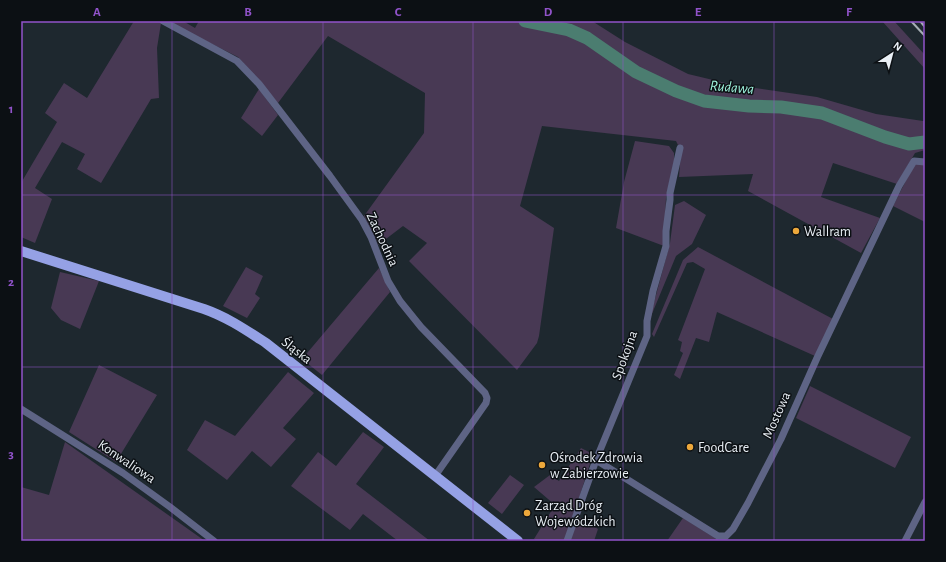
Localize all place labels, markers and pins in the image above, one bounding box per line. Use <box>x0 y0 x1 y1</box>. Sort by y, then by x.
place label: Wallram <box>804 225 851 239</box>
marker: Wallram <box>791 226 801 236</box>
place label: FoodCare <box>698 441 749 455</box>
marker: FoodCare <box>685 442 695 452</box>
place label: Ośrodek Zdrowia w Zabierzowie <box>550 451 643 481</box>
marker: Ośrodek Zdrowia w Zabierzowie <box>537 460 547 470</box>
place label: Zarząd Dróg Wojewódzkich <box>535 499 616 529</box>
marker: Zarząd Dróg Wojewódzkich <box>522 508 532 518</box>

